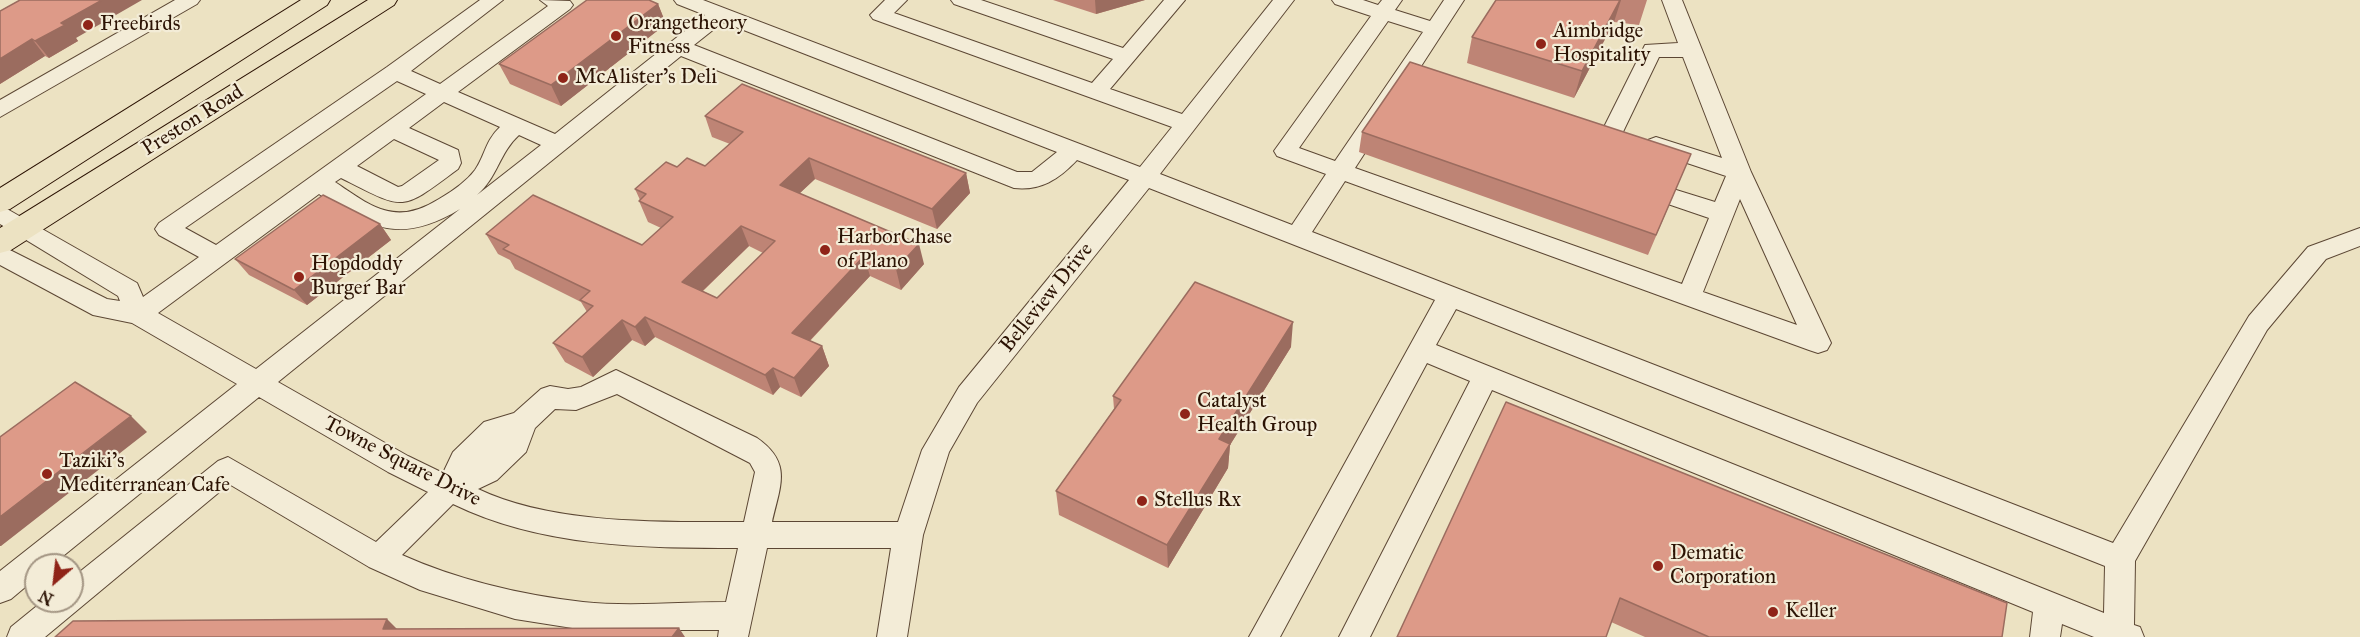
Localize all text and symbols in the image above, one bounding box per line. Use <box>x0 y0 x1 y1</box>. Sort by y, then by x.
place label: Orangetheory Fitness <box>628 11 747 61</box>
place label: Freebirds <box>100 12 180 38</box>
marker: Freebirds <box>81 18 95 32</box>
place label: Aimbridge Hospitality <box>1553 19 1650 69</box>
marker: Orangetheory Fitness <box>609 29 623 43</box>
marker: Aimbridge Hospitality <box>1534 37 1548 51</box>
place label: McAlister's Deli <box>575 65 717 91</box>
marker: McAlister's Deli <box>556 71 570 85</box>
street label: Preston Road <box>138 80 248 162</box>
place label: HarborChase of Plano <box>837 225 952 275</box>
street label: Belleview Drive <box>995 238 1099 358</box>
marker: HarborChase of Plano <box>818 243 832 257</box>
place label: Hopdoddy Burger Bar <box>311 252 406 302</box>
marker: Hopdoddy Burger Bar <box>292 270 306 284</box>
place label: Catalyst Health Group <box>1197 389 1317 439</box>
marker: Catalyst Health Group <box>1178 407 1192 421</box>
street label: Towne Square Drive <box>319 411 485 513</box>
place label: Taziki's Mediterranean Cafe <box>59 449 230 499</box>
marker: Taziki's Mediterranean Cafe <box>40 467 54 481</box>
place label: Stellus Rx <box>1154 488 1241 514</box>
marker: Stellus Rx <box>1135 494 1149 508</box>
place label: Dematic Corporation <box>1670 541 1776 591</box>
north arrow <box>24 553 84 613</box>
marker: Dematic Corporation <box>1651 559 1665 573</box>
text: N <box>36 586 57 609</box>
place label: Keller <box>1785 599 1836 625</box>
marker: Keller <box>1766 605 1780 619</box>

